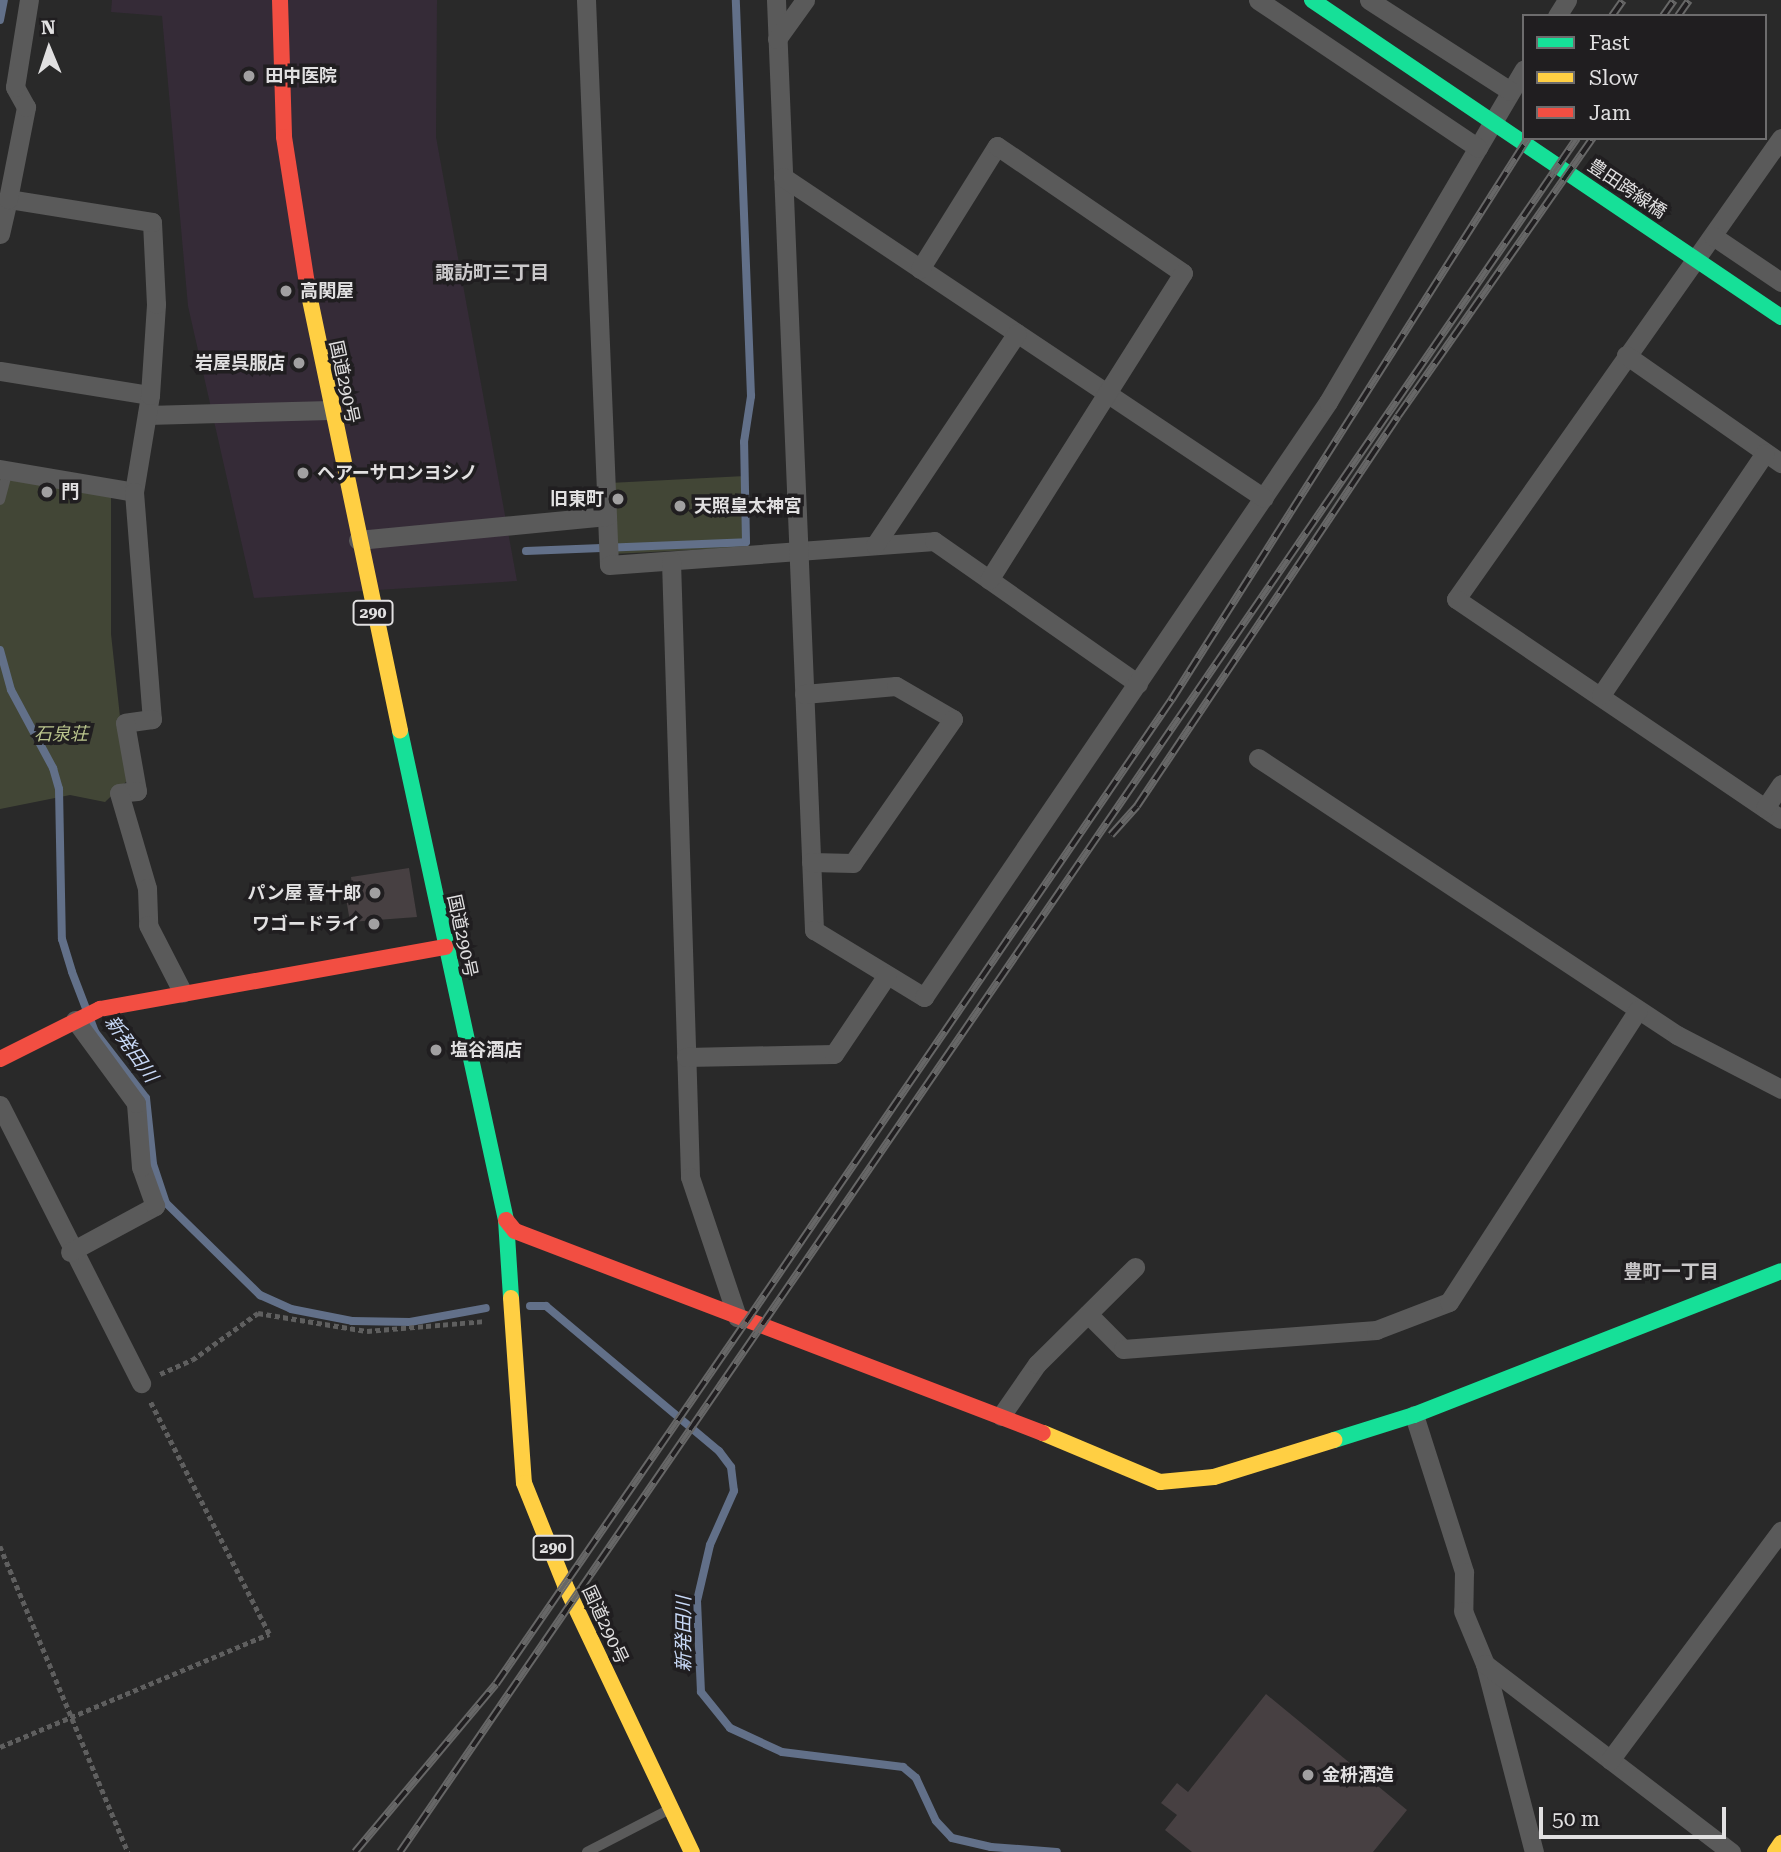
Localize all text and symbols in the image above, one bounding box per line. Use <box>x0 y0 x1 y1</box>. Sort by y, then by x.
north arrow <box>14 14 84 84</box>
legend <box>1522 14 1767 140</box>
text: N <box>41 16 56 39</box>
text: Fast <box>1589 31 1630 55</box>
place label: 田中医院 <box>265 65 337 87</box>
marker: 田中医院 <box>239 66 259 86</box>
text: Slow <box>1589 66 1638 90</box>
text: Jam <box>1589 101 1631 125</box>
street label: 豊田跨線橋 <box>1584 155 1670 223</box>
district label: 諏訪町三丁目 <box>435 262 549 284</box>
place label: 高関屋 <box>300 280 354 302</box>
marker: 高関屋 <box>278 283 294 299</box>
street label: 国道290号 <box>325 339 363 425</box>
place label: 岩屋呉服店 <box>195 352 285 374</box>
marker: 岩屋呉服店 <box>291 355 307 371</box>
place label: ヘアーサロンヨシノ <box>317 462 478 484</box>
marker: ヘアーサロンヨシノ <box>295 465 311 481</box>
place label: 門 <box>61 481 79 503</box>
marker: 門 <box>39 484 55 500</box>
place label: 旧東町 <box>550 488 604 510</box>
marker: 旧東町 <box>610 491 626 507</box>
place label: 天照皇太神宮 <box>694 495 802 517</box>
marker: 天照皇太神宮 <box>672 498 688 514</box>
road number: 290 <box>352 600 394 626</box>
park label: 石泉荘 <box>34 723 88 745</box>
place label: パン屋 喜十郎 <box>248 882 361 904</box>
marker: パン屋 喜十郎 <box>367 885 383 901</box>
street label: 国道290号 <box>443 893 481 979</box>
place label: ワゴードライ <box>252 913 360 935</box>
marker: ワゴードライ <box>366 916 382 932</box>
water label: 新発田川 <box>100 1011 162 1087</box>
place label: 塩谷酒店 <box>450 1039 522 1061</box>
marker: 塩谷酒店 <box>428 1042 444 1058</box>
district label: 豊町一丁目 <box>1624 1261 1718 1283</box>
road number: 290 <box>532 1536 574 1560</box>
street label: 国道290号 <box>577 1582 633 1668</box>
water label: 新発田川 <box>673 1596 695 1672</box>
place label: 金枡酒造 <box>1322 1764 1394 1786</box>
marker: 金枡酒造 <box>1300 1767 1316 1783</box>
scale bar <box>1543 1792 1730 1836</box>
text: 50 m <box>1552 1807 1600 1831</box>

